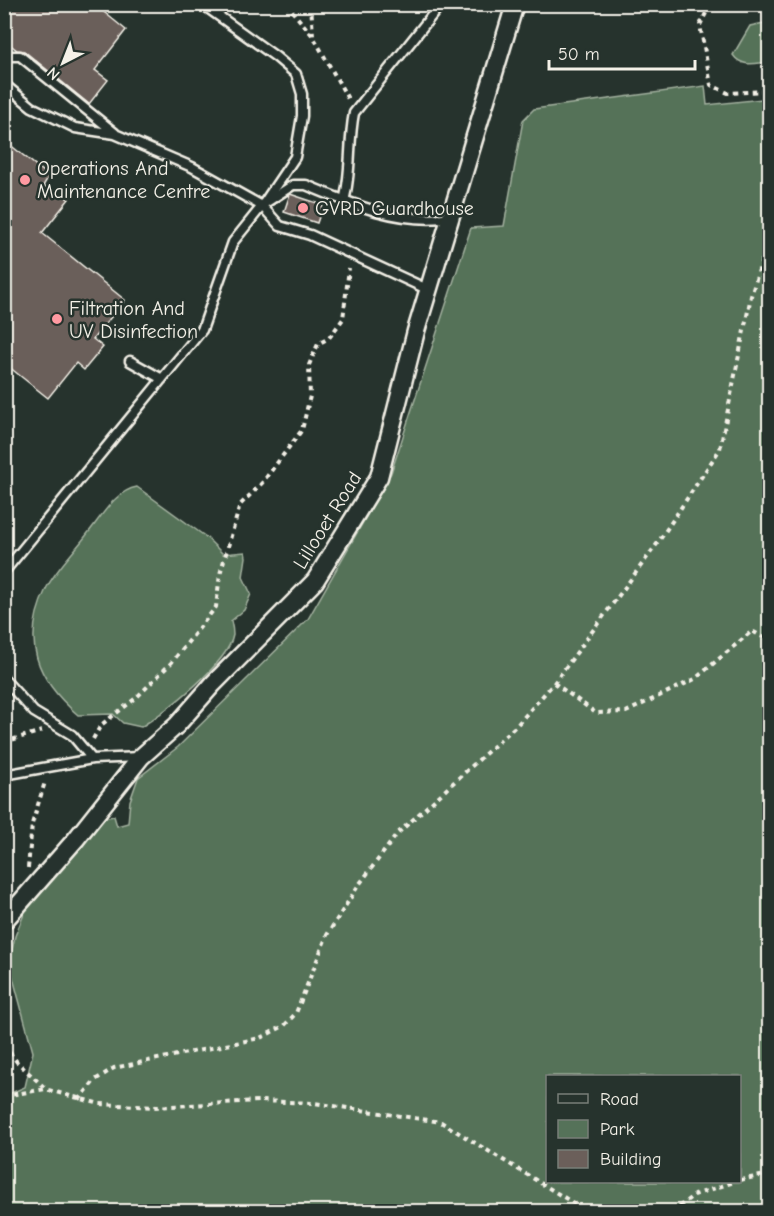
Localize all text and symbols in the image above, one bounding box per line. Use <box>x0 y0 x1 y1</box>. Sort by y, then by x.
north arrow <box>33 33 93 93</box>
scale bar <box>549 33 694 71</box>
text: 50 m <box>558 44 600 65</box>
text: N <box>44 63 64 84</box>
place label: Operations And Maintenance Centre <box>37 157 210 203</box>
marker: Operations And Maintenance Centre <box>18 173 32 187</box>
place label: GVRD Guardhouse <box>315 197 474 220</box>
marker: GVRD Guardhouse <box>296 201 310 215</box>
place label: Filtration And UV Disinfection <box>69 297 198 343</box>
marker: Filtration And UV Disinfection <box>50 312 64 326</box>
street label: Lillooet Road <box>289 468 366 573</box>
legend <box>546 1075 741 1183</box>
text: Road <box>600 1089 639 1110</box>
text: Park <box>600 1119 635 1140</box>
text: Building <box>600 1149 662 1170</box>

